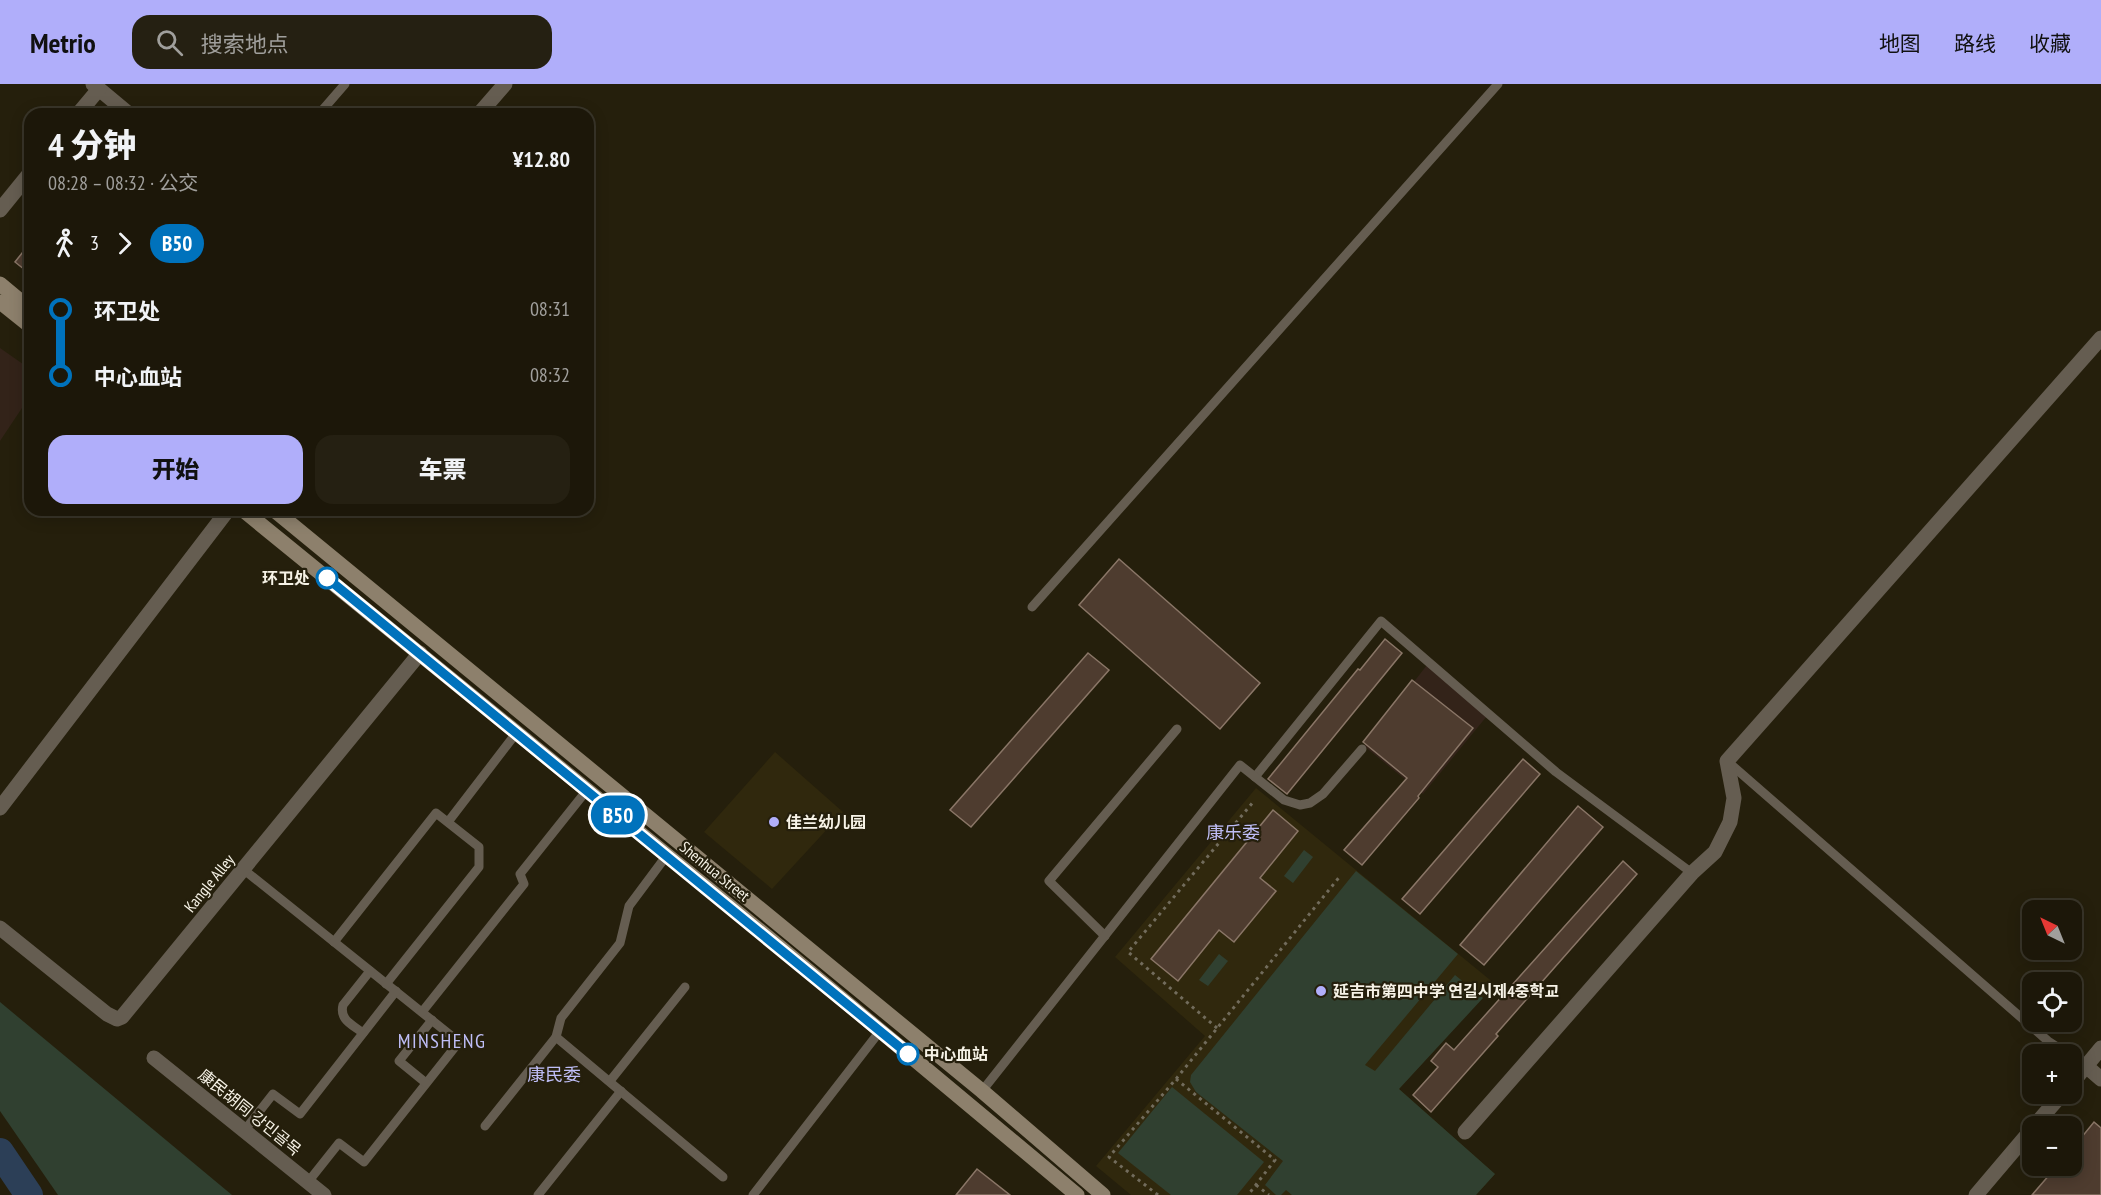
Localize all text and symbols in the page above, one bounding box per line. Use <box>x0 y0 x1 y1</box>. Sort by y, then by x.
search box <box>132 15 552 69</box>
text: Metrio <box>30 24 96 61</box>
icon: search <box>153 26 186 59</box>
text: 搜索地点 <box>201 30 289 58</box>
text: 地图 <box>1879 30 1921 57</box>
text: 路线 <box>1954 30 1996 57</box>
text: 收藏 <box>2029 30 2071 57</box>
text: 4 分钟 <box>48 123 137 166</box>
text: ¥12.80 <box>513 145 570 173</box>
text: 08:28 – 08:32 · 公交 <box>48 170 199 196</box>
icon: walk <box>48 227 81 260</box>
icon: forward <box>108 227 141 260</box>
text: 3 <box>90 230 99 256</box>
text: B50 <box>162 230 192 257</box>
text: 08:31 <box>530 296 570 322</box>
text: 环卫处 <box>94 297 160 325</box>
text: 08:32 <box>530 362 570 388</box>
text: 中心血站 <box>94 363 182 391</box>
button: 开始 <box>48 435 303 504</box>
button: 车票 <box>315 435 570 504</box>
marker: 环卫处 <box>316 567 338 589</box>
place label: 环卫处 <box>262 568 310 588</box>
line badge: B50 <box>584 796 652 834</box>
text: B50 <box>603 802 633 829</box>
place label: 佳兰幼儿园 <box>786 812 866 832</box>
marker: 佳兰幼儿园 <box>767 815 781 829</box>
district label: 康乐委 <box>1206 821 1260 844</box>
street label: Shenhua Street <box>676 837 755 906</box>
street label: Kangle Alley <box>180 850 238 916</box>
north arrow <box>2022 900 2082 960</box>
map controls <box>2022 900 2082 1176</box>
button: locate <box>2022 972 2082 1032</box>
place label: 延吉市第四中学 연길시제4중학교 <box>1333 981 1559 1001</box>
marker: 延吉市第四中学 연길시제4중학교 <box>1314 984 1328 998</box>
district label: MINSHENG <box>398 1028 486 1054</box>
marker: 中心血站 <box>897 1043 919 1065</box>
place label: 中心血站 <box>924 1044 988 1064</box>
button: + <box>2022 1044 2082 1104</box>
district label: 康民委 <box>527 1063 581 1086</box>
street label: 康民胡同 강민골목 <box>195 1064 306 1160</box>
button: − <box>2022 1116 2082 1176</box>

